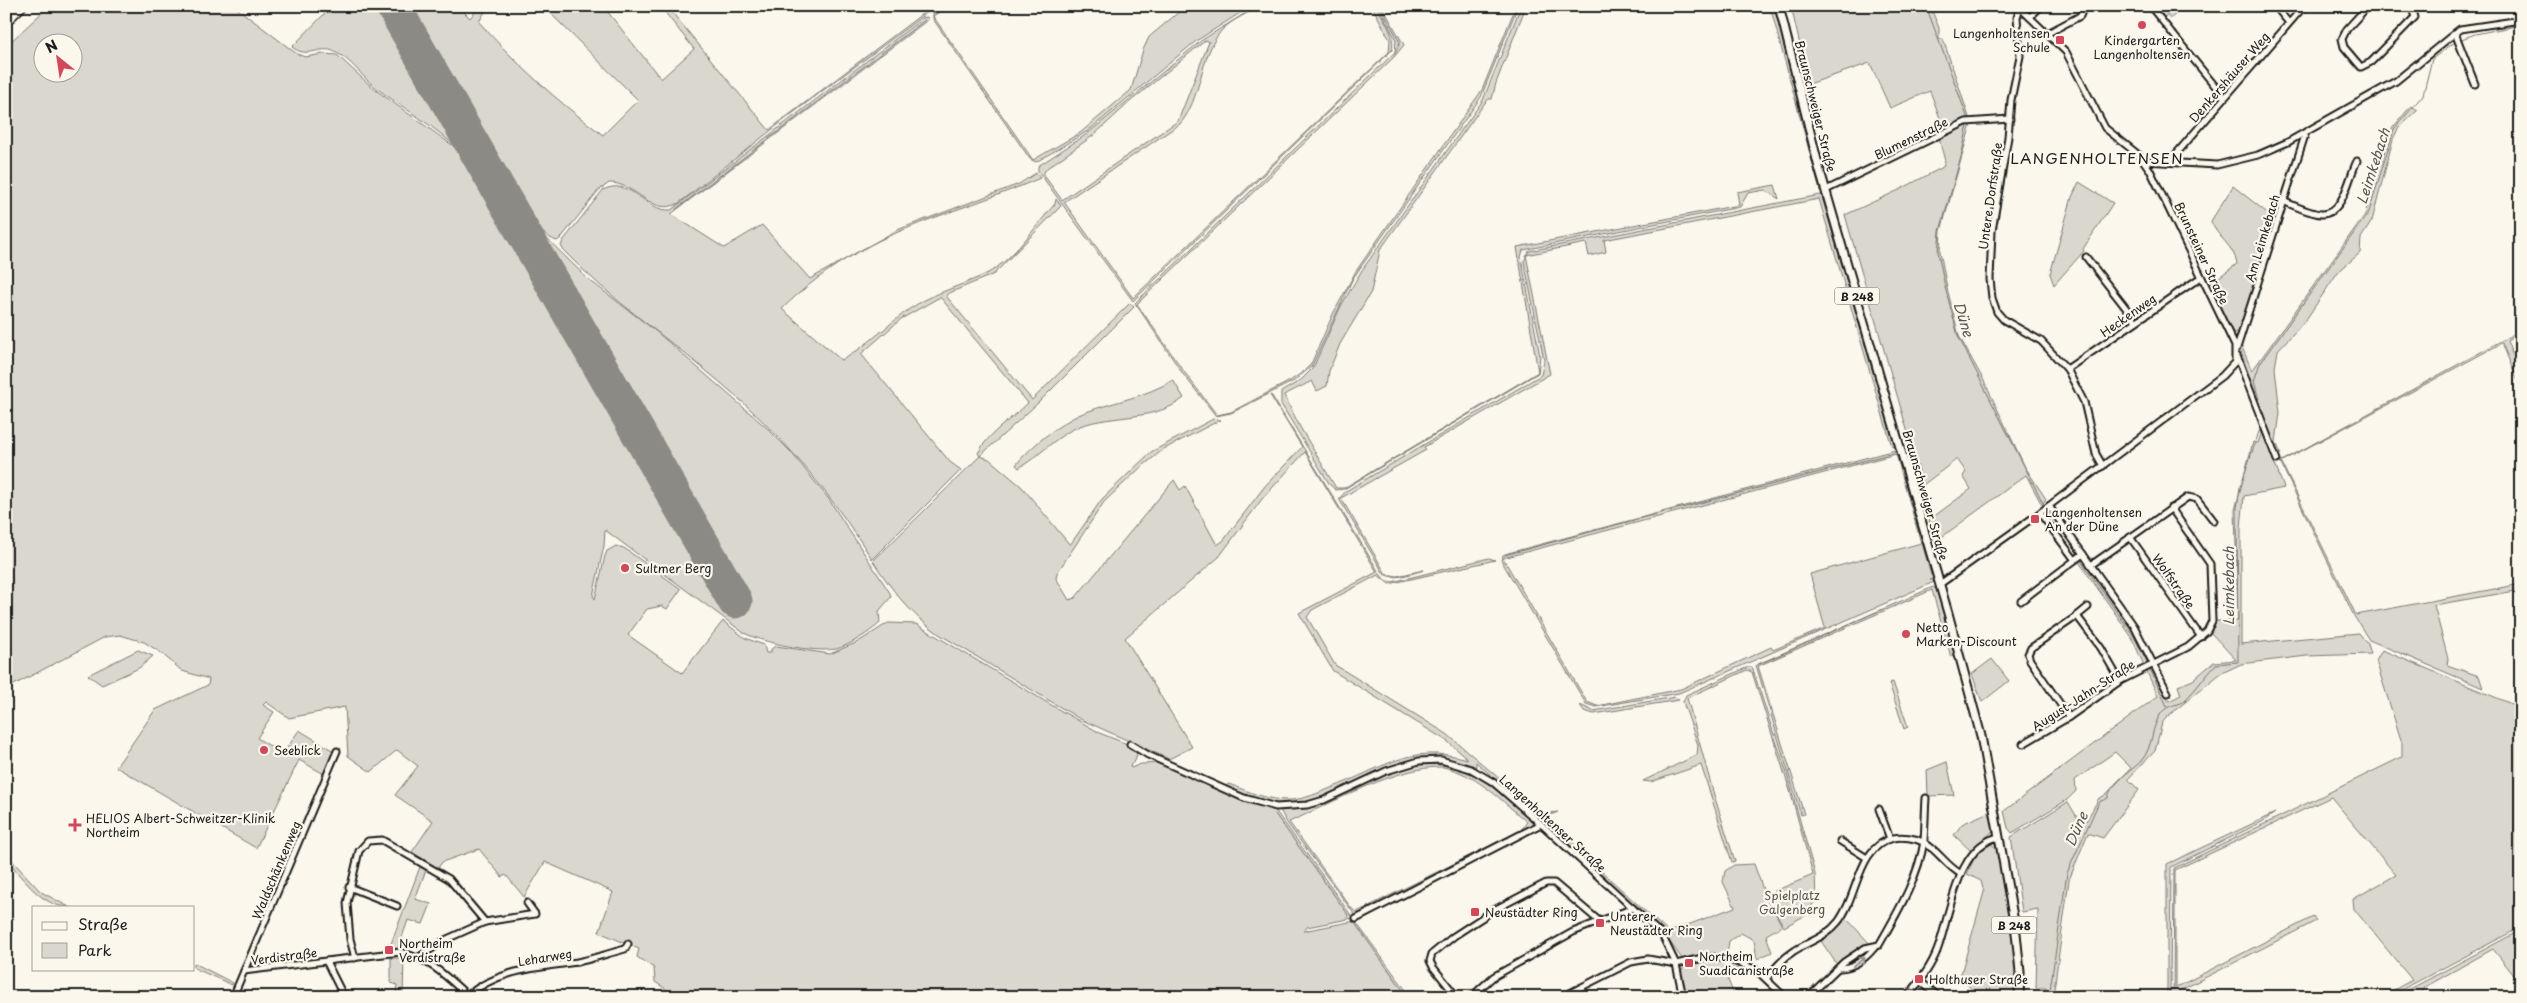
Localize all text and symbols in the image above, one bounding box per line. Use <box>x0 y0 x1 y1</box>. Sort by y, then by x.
marker: Kindergarten Langenholtensen <box>2136 19 2148 31</box>
place label: Langenholtensen Schule <box>1953 24 2050 56</box>
street label: Denkershäuser Weg <box>2185 28 2273 126</box>
place label: Kindergarten Langenholtensen <box>2093 31 2191 63</box>
north arrow <box>32 32 82 82</box>
text: N <box>41 34 61 58</box>
marker: Langenholtensen Schule <box>2054 34 2066 46</box>
street label: Braunschweiger Straße <box>1791 38 1841 174</box>
street label: Blumenstraße <box>1871 112 1951 164</box>
water label: Leimkebach <box>2351 125 2395 207</box>
street label: Untere Dorfstraße <box>1974 141 2006 251</box>
district label: LANGENHOLTENSEN <box>2010 146 2184 169</box>
street label: Am Leimkebach <box>2240 192 2284 284</box>
street label: Brunsteiner Straße <box>2170 199 2234 307</box>
road number: B 248 <box>1834 288 1880 304</box>
street label: Heckenweg <box>2096 289 2160 341</box>
water label: Düne <box>1949 299 1980 341</box>
street label: Braunschweiger Straße <box>1899 428 1953 562</box>
place label: Langenholtensen An der Düne <box>2045 503 2142 535</box>
marker: Langenholtensen An der Düne <box>2029 513 2041 525</box>
water label: Leimkebach <box>2218 546 2239 625</box>
street label: Wolfstraße <box>2148 550 2200 612</box>
place label: Sultmer Berg <box>635 559 712 577</box>
marker: Sultmer Berg <box>619 562 631 574</box>
place label: Netto Marken-Discount <box>1916 618 2017 650</box>
marker: Netto Marken-Discount <box>1900 628 1912 640</box>
street label: August-Jahn-Straße <box>2028 655 2138 735</box>
place label: Seeblick <box>274 741 321 759</box>
marker: Seeblick <box>258 744 270 756</box>
street label: Langenholtenser Straße <box>1496 770 1610 876</box>
water label: Düne <box>2059 807 2093 850</box>
place label: HELIOS Albert-Schweitzer-Klinik Northeim <box>86 809 275 841</box>
marker: HELIOS Albert-Schweitzer-Klinik Northeim <box>68 818 82 832</box>
street label: Waldschänkenweg <box>247 818 305 922</box>
park label: Spielplatz Galgenberg <box>1759 886 1825 918</box>
place label: Neustädter Ring <box>1485 903 1578 921</box>
legend <box>32 906 195 970</box>
marker: Neustädter Ring <box>1469 906 1481 918</box>
place label: Unterer Neustädter Ring <box>1610 907 1703 939</box>
text: Straße <box>78 912 128 935</box>
road number: B 248 <box>1992 916 2036 934</box>
marker: Unterer Neustädter Ring <box>1594 917 1606 929</box>
place label: Northeim Verdistraße <box>399 934 466 966</box>
text: Park <box>78 938 112 961</box>
street label: Verdistraße <box>250 943 318 969</box>
marker: Northeim Verdistraße <box>383 944 395 956</box>
street label: Leharweg <box>517 944 573 970</box>
place label: Northeim Suadicanistraße <box>1699 947 1794 979</box>
marker: Northeim Suadicanistraße <box>1683 957 1695 969</box>
one-way arrow <box>1852 957 1866 967</box>
place label: Holthuser Straße <box>1929 970 2028 988</box>
marker: Holthuser Straße <box>1913 973 1925 985</box>

